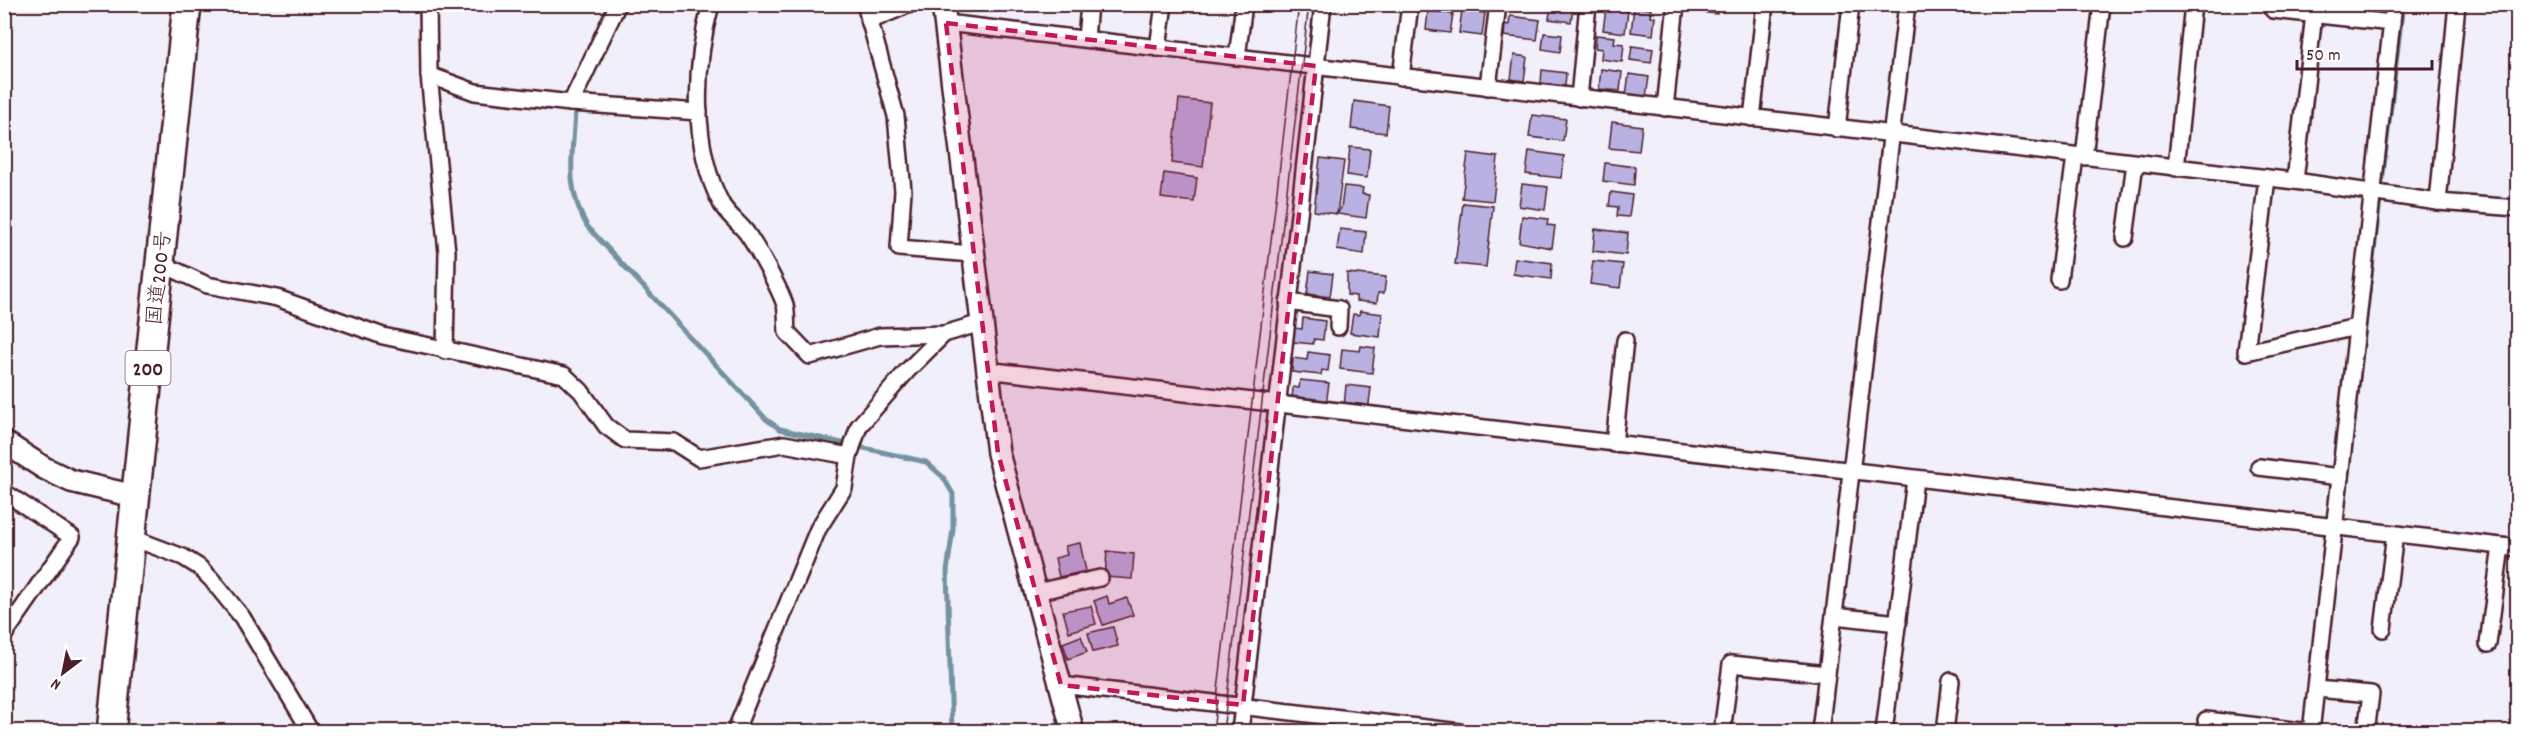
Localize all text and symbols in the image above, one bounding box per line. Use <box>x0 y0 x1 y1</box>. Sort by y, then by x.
scale bar <box>2297 33 2432 71</box>
text: 50 m <box>2306 44 2341 69</box>
street label: 国道200号 <box>141 229 181 327</box>
road number: 200 <box>126 351 170 385</box>
north arrow <box>33 643 93 703</box>
text: N <box>47 672 66 695</box>

